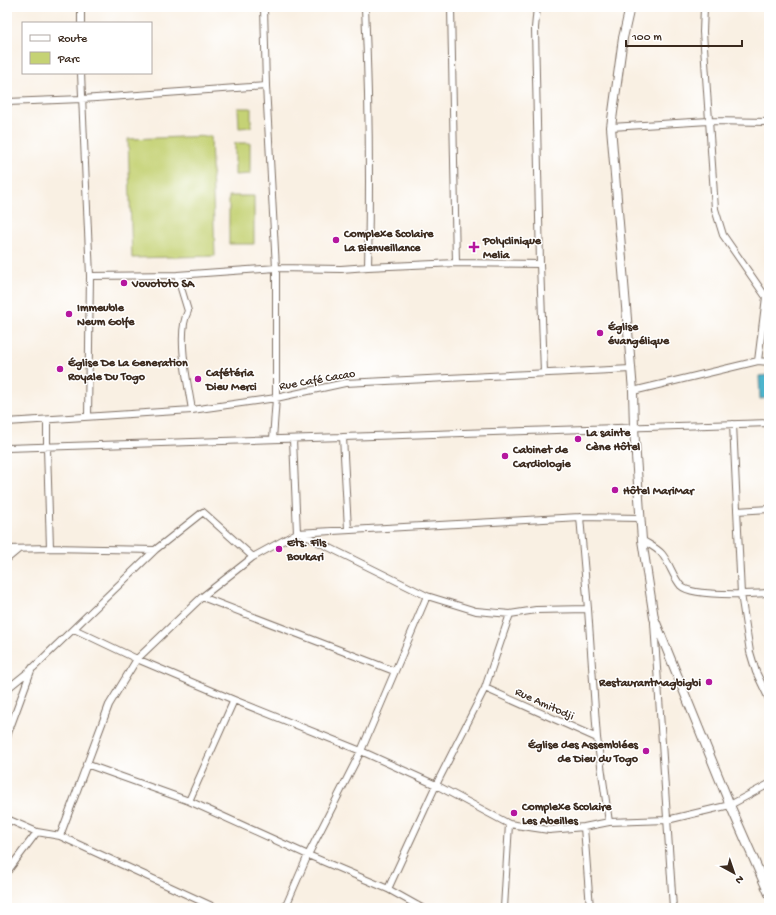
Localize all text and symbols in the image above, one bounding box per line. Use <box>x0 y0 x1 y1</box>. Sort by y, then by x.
legend <box>22 22 152 74</box>
scale bar <box>626 22 742 48</box>
text: 100 m <box>631 31 662 45</box>
text: Route <box>58 33 88 47</box>
text: Parc <box>57 53 81 67</box>
place label: Complexe Scolaire La Bienveillance <box>343 228 434 256</box>
marker: Complexe Scolaire La Bienveillance <box>331 235 341 245</box>
place label: Polyclinique Melia <box>482 235 542 263</box>
marker: Polyclinique Melia <box>468 241 480 253</box>
marker: Vovototo SA <box>119 278 129 288</box>
place label: Vovototo SA <box>131 278 195 292</box>
place label: Immeuble Neum Golfe <box>77 302 135 330</box>
marker: Immeuble Neum Golfe <box>64 309 74 319</box>
place label: Église évangélique <box>607 321 670 349</box>
marker: Église évangélique <box>595 328 605 338</box>
place label: Église De La Generation Royale Du Togo <box>67 357 188 385</box>
marker: Église De La Generation Royale Du Togo <box>55 364 65 374</box>
place label: Cafétéria Dieu Merci <box>205 367 257 395</box>
street label: Rue Café Cacao <box>278 367 356 395</box>
marker: Cafétéria Dieu Merci <box>193 374 203 384</box>
place label: La sainte Cène Hôtel <box>585 427 641 455</box>
marker: La sainte Cène Hôtel <box>573 434 583 444</box>
place label: Cabinet de Cardiologie <box>512 444 572 472</box>
marker: Cabinet de Cardiologie <box>500 451 510 461</box>
marker: Hôtel MariMar <box>610 485 620 495</box>
place label: Hôtel MariMar <box>623 485 695 499</box>
place label: Ets. Fils Boukari <box>286 537 327 565</box>
marker: Ets. Fils Boukari <box>274 544 284 554</box>
place label: RestaurantMagbigbi <box>598 677 701 691</box>
marker: RestaurantMagbigbi <box>704 677 714 687</box>
street label: Rue Amitodji <box>512 686 576 724</box>
place label: Église des Assemblées de Dieu du Togo <box>527 739 639 767</box>
marker: Église des Assemblées de Dieu du Togo <box>641 746 651 756</box>
place label: Complexe Scolaire Les Abeilles <box>521 801 612 829</box>
marker: Complexe Scolaire Les Abeilles <box>509 808 519 818</box>
north arrow <box>714 853 754 893</box>
text: N <box>733 872 746 886</box>

